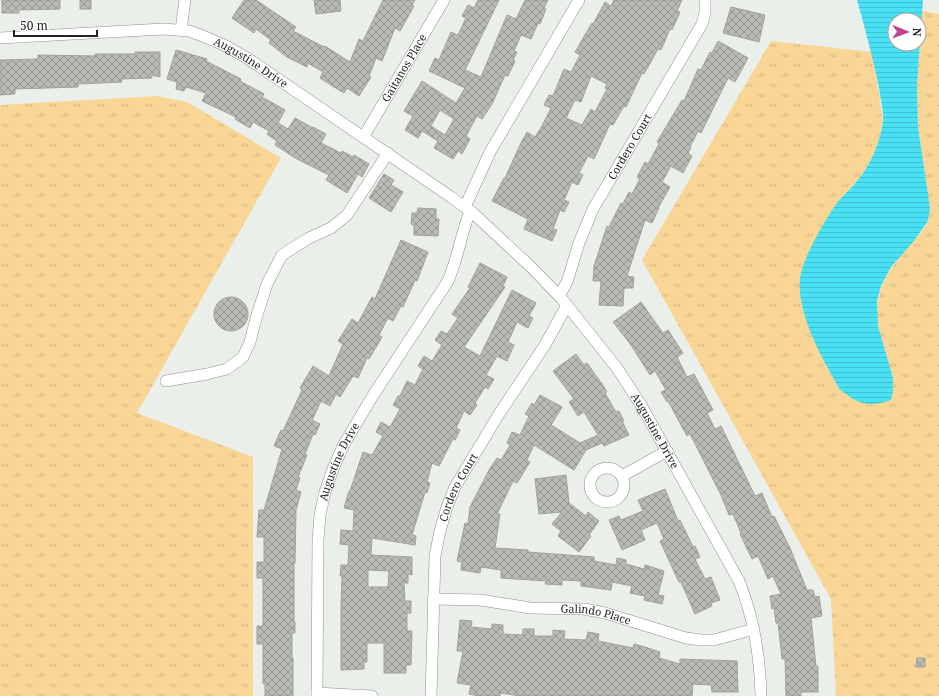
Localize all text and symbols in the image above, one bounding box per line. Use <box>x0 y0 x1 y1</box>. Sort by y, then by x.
scale bar <box>14 12 97 38</box>
north arrow <box>887 12 927 52</box>
text: 50 m <box>20 17 48 34</box>
text: N <box>910 28 925 37</box>
street label: Gaitanos Place <box>378 31 430 104</box>
street label: Augustine Drive <box>212 34 291 91</box>
street label: Cordero Court <box>604 110 655 182</box>
street label: Augustine Drive <box>628 390 683 471</box>
street label: Augustine Drive <box>315 419 362 502</box>
street label: Cordero Court <box>435 450 481 523</box>
street label: Galindo Place <box>560 601 633 628</box>

